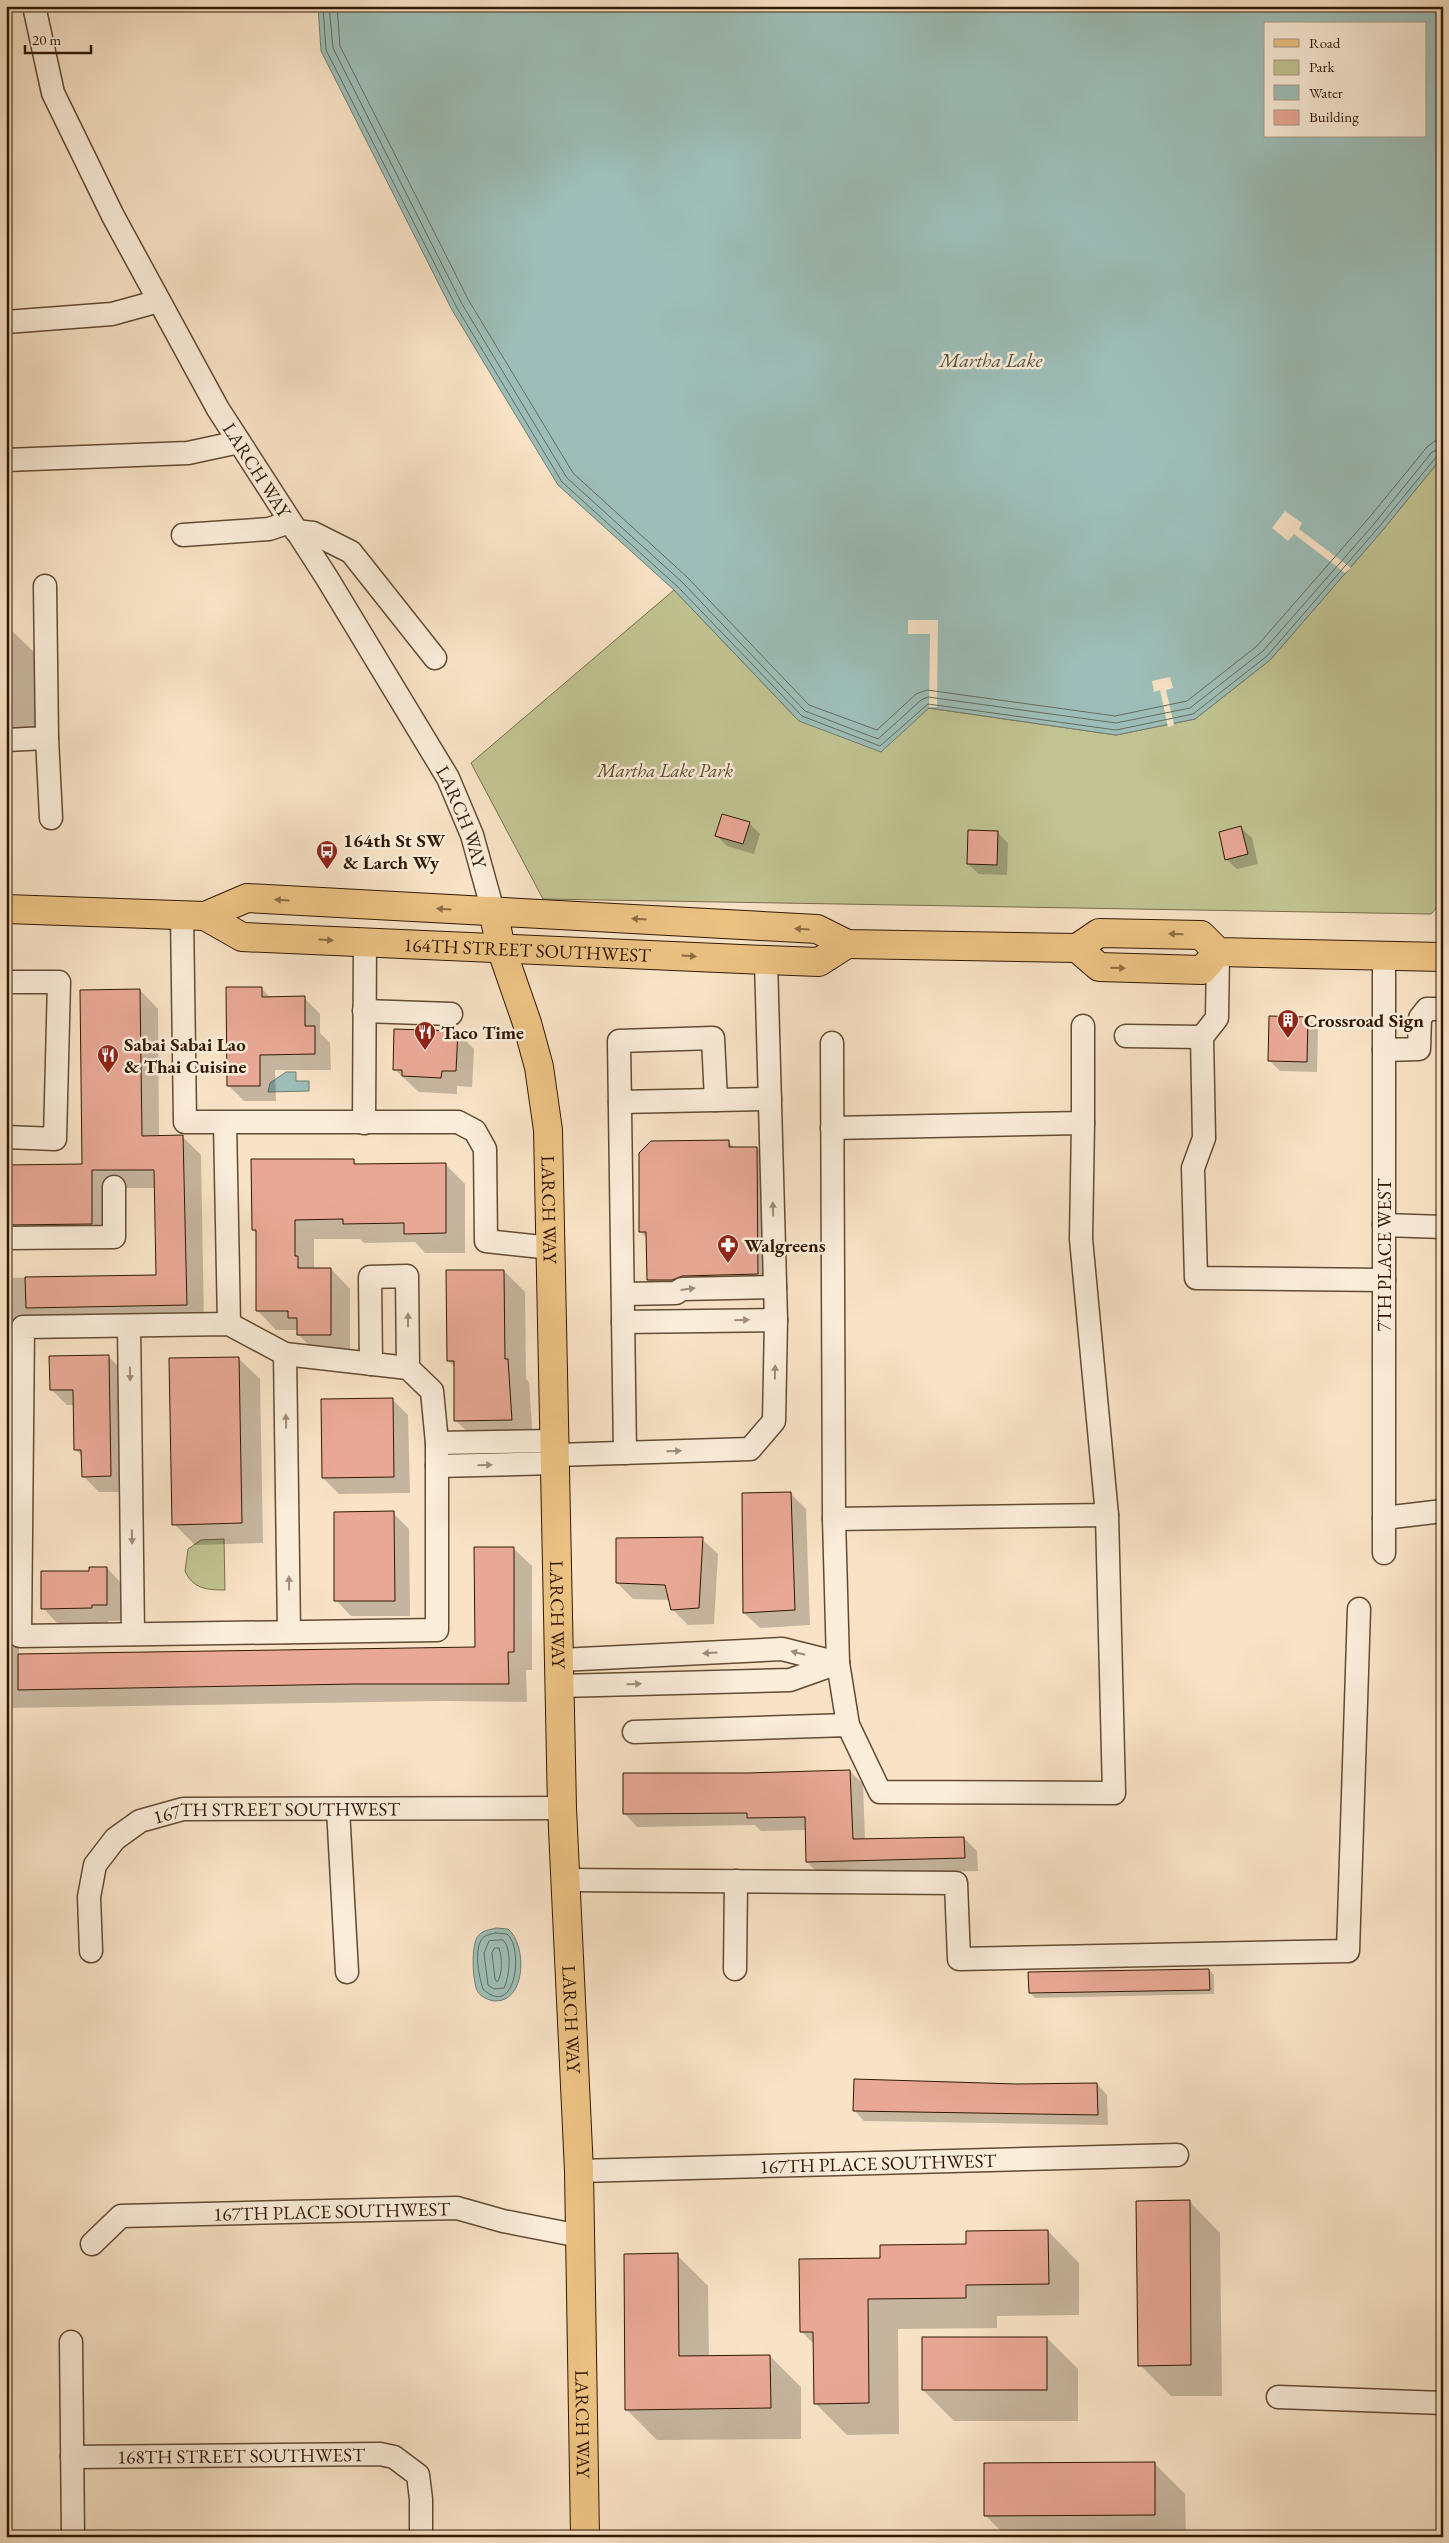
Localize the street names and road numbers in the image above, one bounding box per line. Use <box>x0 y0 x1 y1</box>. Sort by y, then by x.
street label: LARCH WAY <box>217 418 297 523</box>
street label: LARCH WAY <box>430 761 493 872</box>
street label: 164TH STREET SOUTHWEST <box>403 932 652 968</box>
street label: LARCH WAY <box>536 1155 563 1265</box>
street label: 7TH PLACE WEST <box>1372 1178 1397 1331</box>
street label: LARCH WAY <box>544 1560 571 1670</box>
street label: 167TH STREET SOUTHWEST <box>150 1796 400 1830</box>
street label: LARCH WAY <box>556 1965 586 2075</box>
street label: 167TH PLACE SOUTHWEST <box>759 2148 997 2179</box>
street label: 167TH PLACE SOUTHWEST <box>213 2196 451 2227</box>
street label: LARCH WAY <box>569 2370 596 2479</box>
street label: 168TH STREET SOUTHWEST <box>117 2442 365 2470</box>

